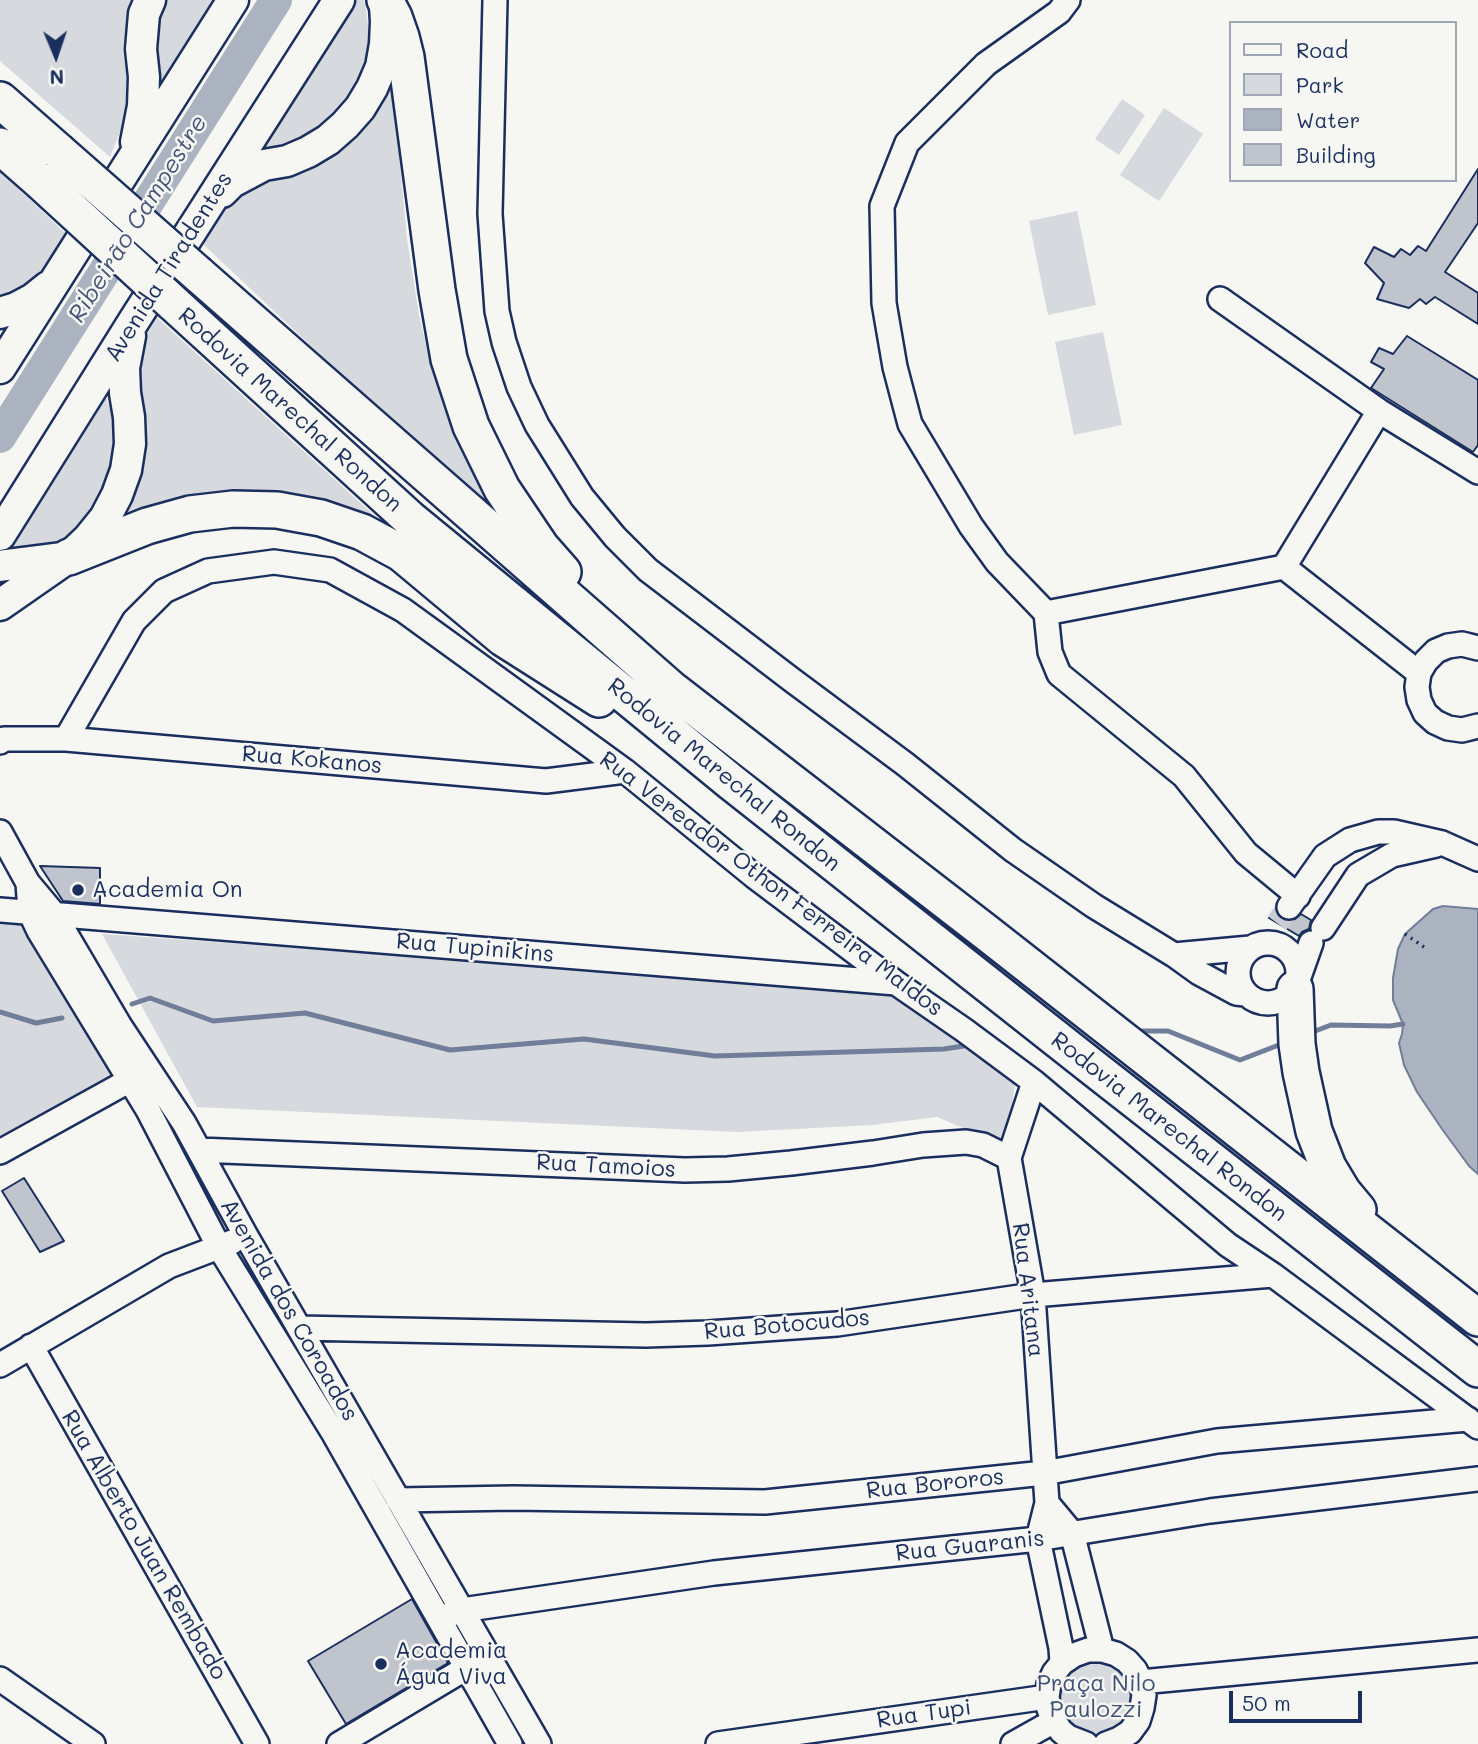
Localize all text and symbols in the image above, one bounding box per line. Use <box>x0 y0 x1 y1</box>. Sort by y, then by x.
north arrow <box>21 21 91 91</box>
legend <box>1230 21 1457 182</box>
text: Road <box>1296 36 1348 63</box>
text: N <box>49 65 64 90</box>
text: Park <box>1296 71 1344 98</box>
text: Water <box>1296 106 1360 133</box>
water label: Ribeirão Campestre <box>62 110 214 328</box>
text: Building <box>1296 141 1376 168</box>
street label: Avenida Tiradentes <box>99 167 239 367</box>
street label: Rodovia Marechal Rondon <box>172 302 408 518</box>
street label: Rodovia Marechal Rondon <box>602 672 846 878</box>
street label: Rua Kokanos <box>241 740 383 780</box>
street label: Rua Vereador Othon Ferreira Maldos <box>594 746 948 1022</box>
place label: Academia On <box>92 876 243 904</box>
marker: Academia On <box>70 882 86 898</box>
street label: Rua Tupinikins <box>395 927 555 969</box>
street label: Rodovia Marechal Rondon <box>1045 1026 1293 1228</box>
street label: Rua Tamoios <box>535 1149 677 1183</box>
street label: Avenida dos Coroados <box>214 1194 364 1426</box>
street label: Rua Aritana <box>1006 1221 1050 1359</box>
street label: Rua Botocudos <box>703 1304 871 1346</box>
street label: Rua Alberto Juan Rembado <box>55 1405 233 1685</box>
street label: Rua Bororos <box>865 1463 1005 1505</box>
street label: Rua Guaranis <box>894 1524 1046 1568</box>
place label: Academia Água Viva <box>395 1637 507 1691</box>
marker: Academia Água Viva <box>373 1656 389 1672</box>
park label: Praça Nilo Paulozzi <box>1037 1670 1155 1724</box>
scale bar <box>1233 1678 1366 1722</box>
text: 50 m <box>1242 1689 1291 1716</box>
street label: Rua Tupi <box>875 1694 973 1734</box>

